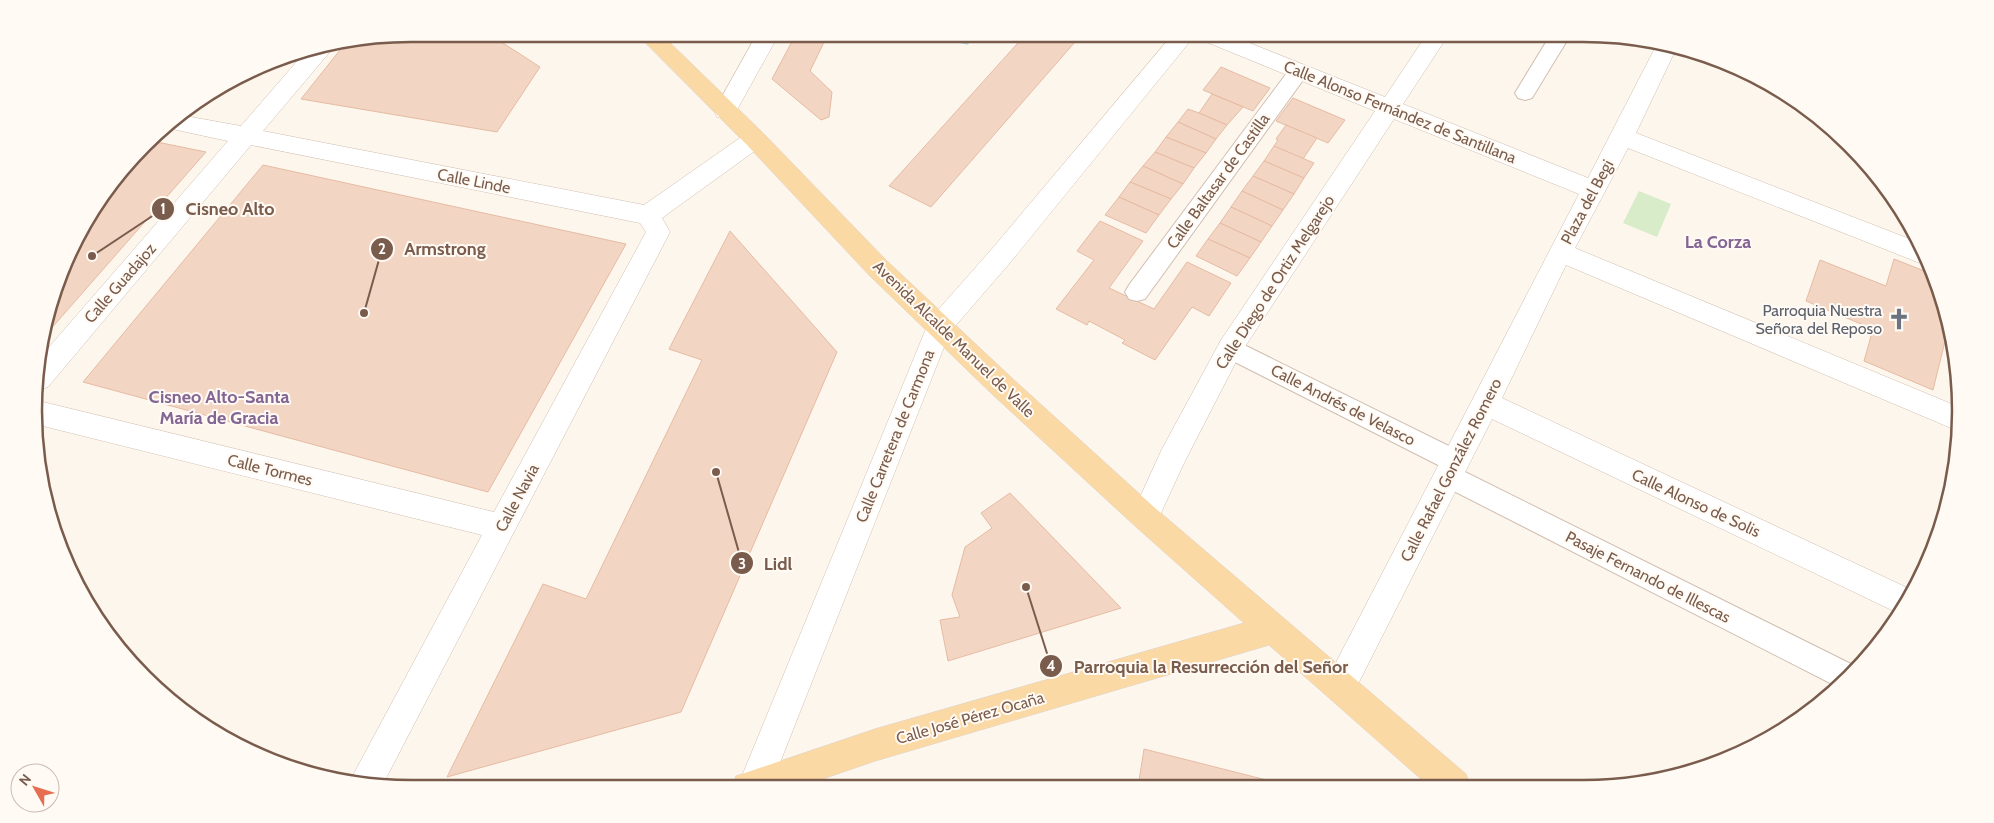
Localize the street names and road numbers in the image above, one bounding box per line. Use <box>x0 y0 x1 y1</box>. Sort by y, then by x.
street label: Calle Alonso Fernández de Santillana <box>1281 57 1519 168</box>
street label: Calle Baltasar de Castilla <box>1163 109 1274 252</box>
street label: Plaza del Begi <box>1557 156 1617 248</box>
street label: Calle Linde <box>436 165 512 197</box>
street label: Calle Diego de Ortiz Melgarejo <box>1212 191 1339 373</box>
street label: Calle Guadajoz <box>80 239 160 327</box>
street label: Avenida Alcalde Manuel de Valle <box>869 257 1039 421</box>
street label: Calle Carretera de Carmona <box>852 346 939 525</box>
street label: Calle Andrés de Velasco <box>1268 360 1419 450</box>
street label: Calle Rafael González Romero <box>1396 375 1506 565</box>
street label: Calle Tormes <box>226 450 315 490</box>
street label: Calle Navia <box>491 460 543 535</box>
street label: Calle Alonso de Solis <box>1629 465 1764 541</box>
street label: Pasaje Fernando de Illescas <box>1562 527 1734 627</box>
street label: Calle José Pérez Ocaña <box>894 688 1046 748</box>

